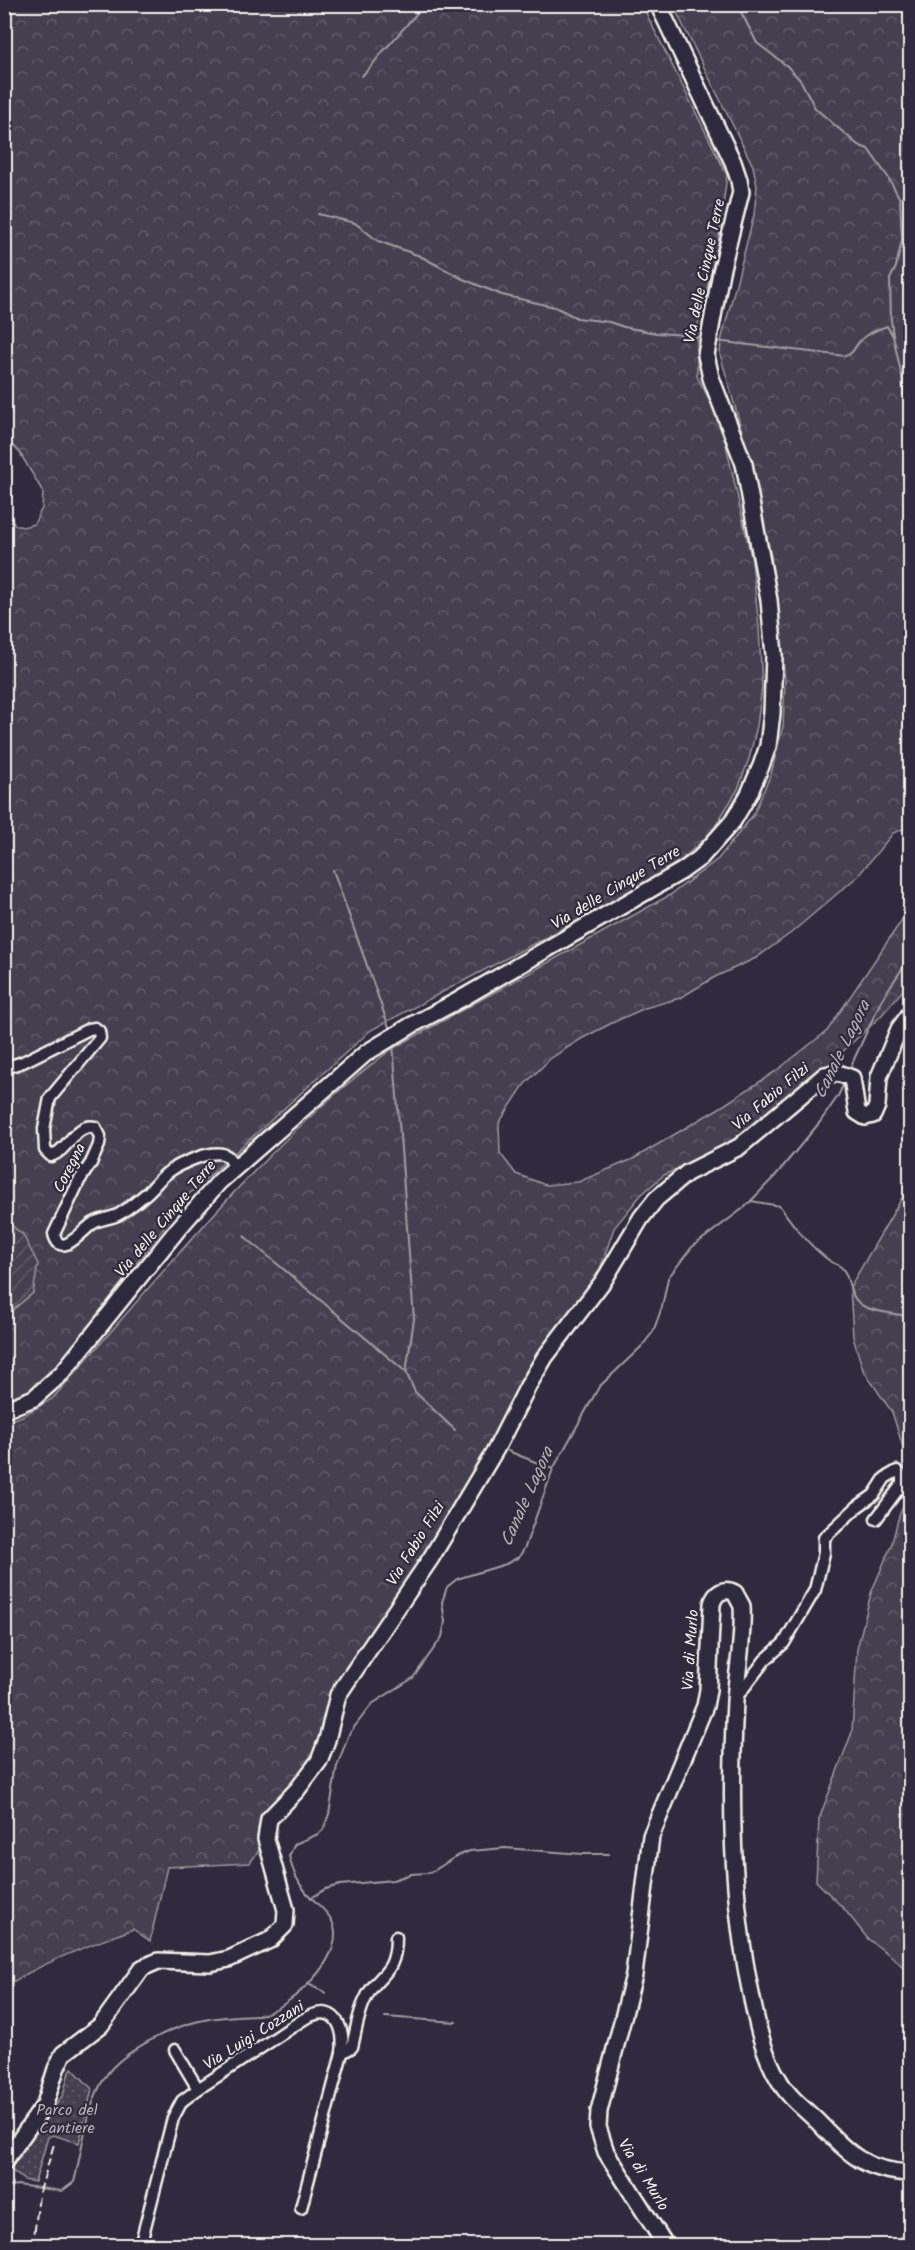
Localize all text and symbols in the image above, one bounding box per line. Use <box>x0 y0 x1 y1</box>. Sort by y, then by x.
street label: Via delle Cinque Terre <box>677 196 733 346</box>
street label: Via delle Cinque Terre <box>546 839 686 937</box>
water label: Canale Lagora <box>807 994 880 1104</box>
street label: Via Fabio Filzi <box>727 1056 816 1137</box>
street label: Coregna <box>47 1139 93 1197</box>
street label: Via delle Cinque Terre <box>109 1155 223 1283</box>
water label: Canale Lagora <box>493 1441 564 1551</box>
street label: Via Fabio Filzi <box>380 1496 452 1591</box>
street label: Via di Murlo <box>676 1609 706 1691</box>
street label: Via Luigi Cozzani <box>199 1994 310 2077</box>
park label: Parco del Cantiere <box>36 2098 98 2141</box>
street label: Via di Murlo <box>611 2134 675 2216</box>

